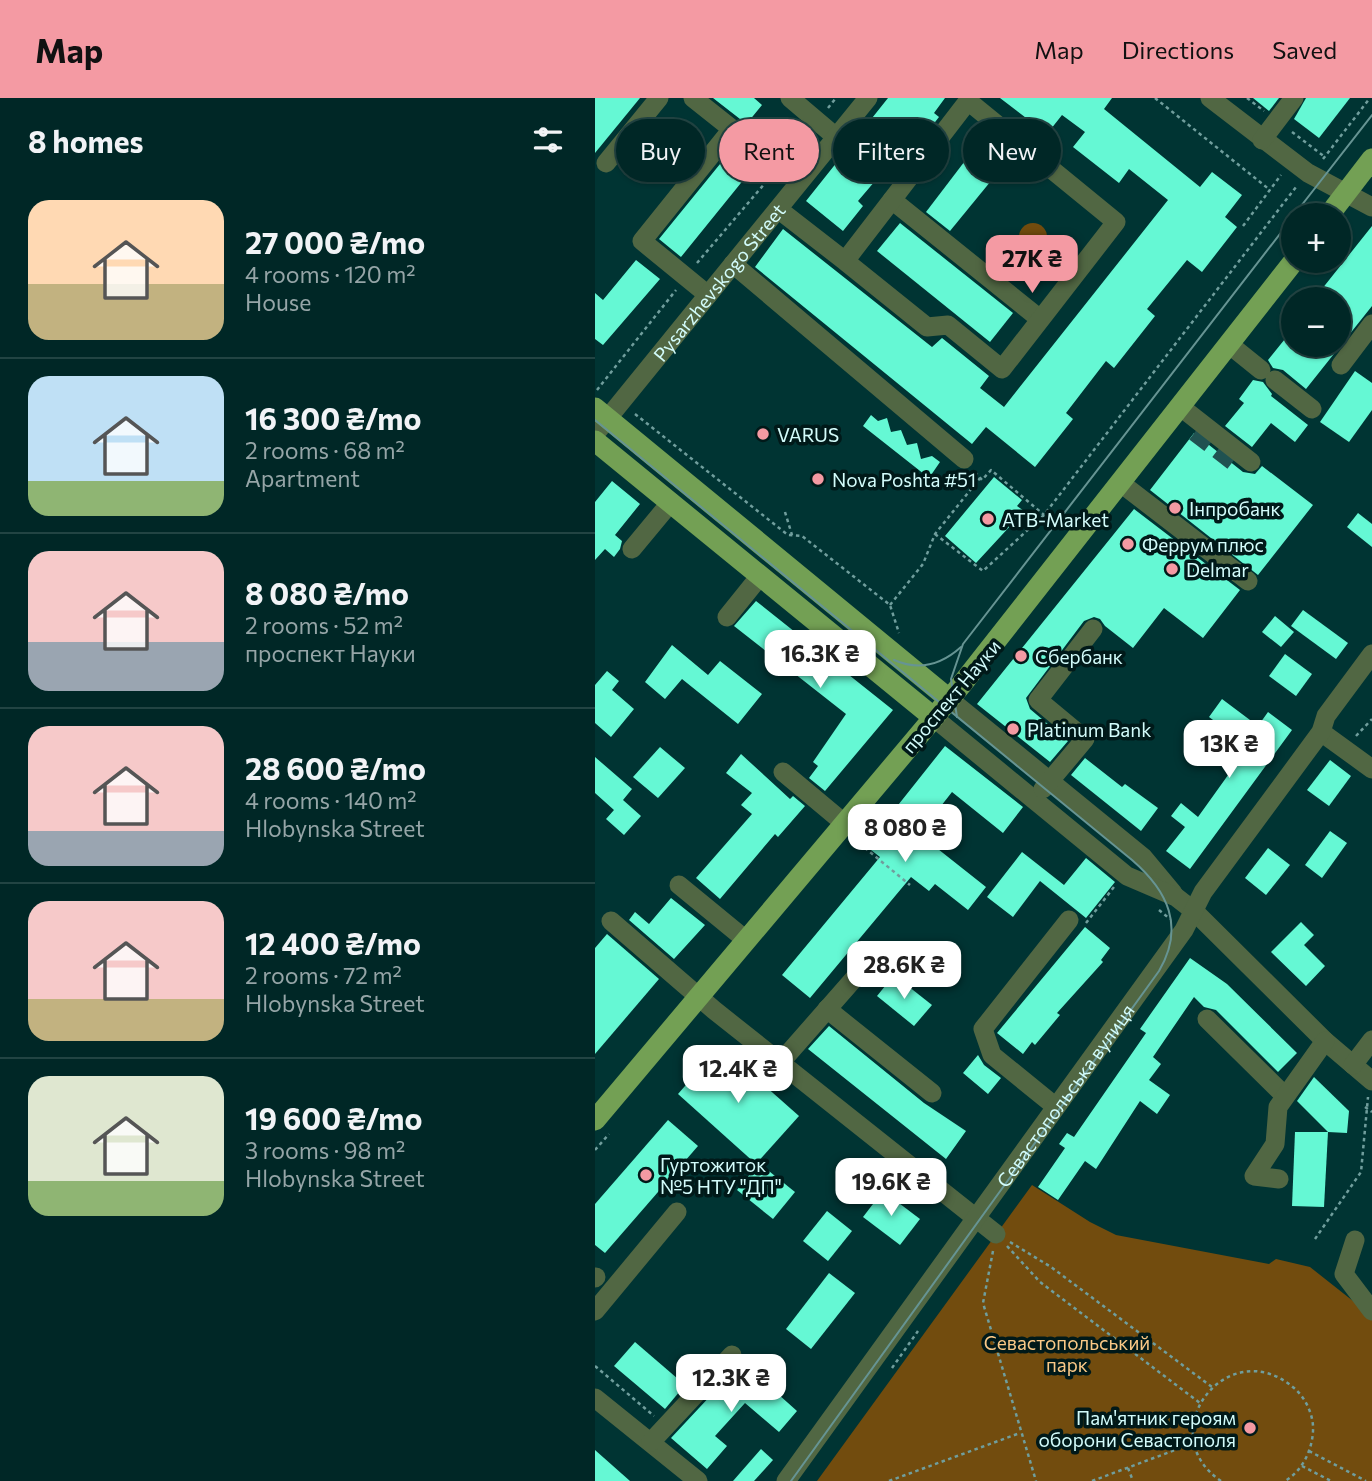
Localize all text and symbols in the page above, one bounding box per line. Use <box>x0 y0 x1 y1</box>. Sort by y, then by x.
text: Map <box>35 29 103 70</box>
text: Map <box>1034 35 1084 64</box>
text: Directions <box>1122 35 1234 64</box>
text: Saved <box>1272 35 1337 64</box>
chip: Buy <box>616 119 705 182</box>
chip: Rent <box>719 119 819 182</box>
chip: Filters <box>833 119 949 182</box>
chip: New <box>963 119 1061 182</box>
icon: filters <box>529 121 567 159</box>
text: 8 homes <box>28 122 144 159</box>
street label: Pysarzhevskogo Street <box>648 198 790 365</box>
map controls <box>1281 203 1351 357</box>
button: + <box>1281 203 1351 273</box>
text: 27 000 ₴/mo <box>245 223 425 260</box>
icon: home <box>84 228 168 312</box>
pin: 27K ₴ <box>983 236 1081 295</box>
text: 27K ₴ <box>1002 244 1062 272</box>
text: 4 rooms · 120 m² <box>245 260 416 288</box>
button: − <box>1281 287 1351 357</box>
text: House <box>245 288 311 316</box>
text: 16 300 ₴/mo <box>245 399 421 436</box>
icon: home <box>84 404 168 488</box>
place label: VARUS <box>777 423 839 446</box>
marker: VARUS <box>755 426 771 442</box>
text: 2 rooms · 68 m² <box>245 436 405 464</box>
text: Apartment <box>245 464 360 492</box>
place label: Nova Poshta #51 <box>832 468 976 491</box>
marker: Nova Poshta #51 <box>810 471 826 487</box>
place label: Інпробанк <box>1189 497 1281 520</box>
marker: Інпробанк <box>1167 500 1183 516</box>
place label: ATB-Market <box>1002 508 1109 531</box>
marker: ATB-Market <box>980 511 996 527</box>
place label: Феррум плюс <box>1142 533 1264 556</box>
marker: Феррум плюс <box>1120 536 1136 552</box>
place label: Delmar <box>1186 558 1249 581</box>
marker: Delmar <box>1164 561 1180 577</box>
text: 8 080 ₴/mo <box>245 574 409 611</box>
icon: home <box>84 579 168 663</box>
text: 2 rooms · 52 m² <box>245 611 403 639</box>
pin: 16.3K ₴ <box>755 630 885 690</box>
street label: проспект Науки <box>897 635 1005 757</box>
text: проспект Науки <box>245 639 416 667</box>
text: 16.3K ₴ <box>781 639 859 667</box>
place label: Сбербанк <box>1035 645 1123 668</box>
marker: Сбербанк <box>1013 648 1029 664</box>
place label: Platinum Bank <box>1027 718 1151 741</box>
pin: 13K ₴ <box>1180 720 1278 780</box>
marker: Platinum Bank <box>1005 721 1021 737</box>
text: 13K ₴ <box>1200 729 1258 757</box>
text: 28 600 ₴/mo <box>245 749 426 786</box>
icon: home <box>84 754 168 838</box>
text: 4 rooms · 140 m² <box>245 786 417 814</box>
pin: 8 080 ₴ <box>840 804 970 864</box>
text: 8 080 ₴ <box>864 813 946 841</box>
text: Hlobynska Street <box>245 814 425 842</box>
text: 12 400 ₴/mo <box>245 924 421 961</box>
icon: home <box>84 929 168 1013</box>
pin: 28.6K ₴ <box>839 942 969 1001</box>
text: 28.6K ₴ <box>863 950 945 978</box>
text: 2 rooms · 72 m² <box>245 961 402 989</box>
text: Hlobynska Street <box>245 989 425 1017</box>
street label: Севастопольська вулиця <box>991 999 1139 1191</box>
pin: 12.4K ₴ <box>673 1046 803 1105</box>
text: 12.4K ₴ <box>699 1054 777 1082</box>
text: 19 600 ₴/mo <box>245 1099 422 1136</box>
icon: home <box>84 1104 168 1188</box>
text: 3 rooms · 98 m² <box>245 1136 405 1164</box>
place label: Гуртожиток №5 НТУ "ДП" <box>660 1153 782 1198</box>
pin: 19.6K ₴ <box>826 1158 956 1218</box>
text: Hlobynska Street <box>245 1164 425 1192</box>
marker: Гуртожиток №5 НТУ "ДП" <box>638 1167 654 1183</box>
text: 19.6K ₴ <box>851 1167 931 1195</box>
park label: Севастопольський парк <box>984 1331 1150 1376</box>
pin: 12.3K ₴ <box>666 1354 796 1414</box>
text: 12.3K ₴ <box>692 1363 770 1391</box>
place label: Пам'ятник героям оборони Севастополя <box>1038 1406 1236 1451</box>
marker: Пам'ятник героям оборони Севастополя <box>1242 1420 1258 1436</box>

